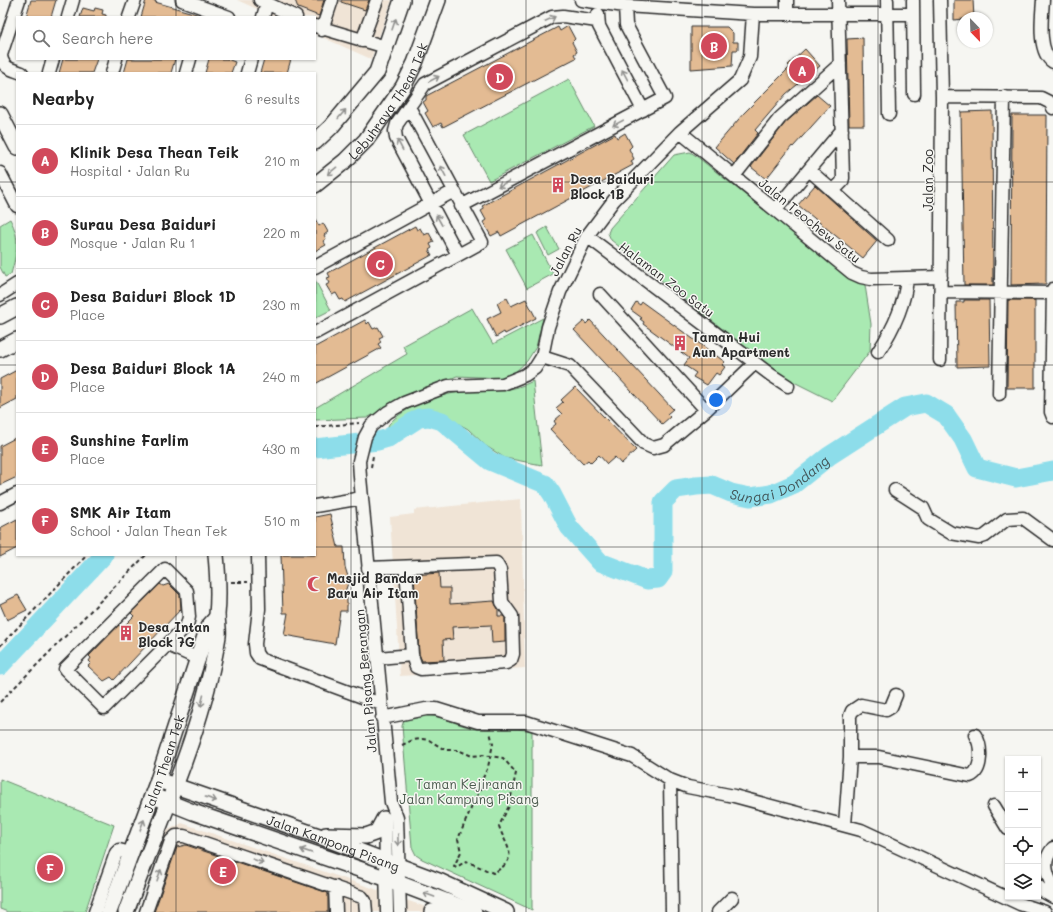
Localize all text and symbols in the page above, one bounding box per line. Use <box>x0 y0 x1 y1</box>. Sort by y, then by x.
north arrow <box>957 12 993 48</box>
one-way arrow <box>543 15 555 22</box>
search box <box>16 16 316 60</box>
one-way arrow <box>391 18 399 30</box>
icon: search <box>30 27 52 49</box>
text: Search here <box>62 28 153 48</box>
pin: B <box>701 31 727 61</box>
street label: Lebuhraya Thean Tek <box>344 40 430 162</box>
pin: A <box>789 55 815 85</box>
pin: D <box>487 62 513 92</box>
one-way arrow <box>621 69 628 81</box>
one-way arrow <box>428 75 440 82</box>
text: Nearby <box>32 87 94 109</box>
text: 6 results <box>245 90 300 107</box>
one-way arrow <box>338 109 347 119</box>
one-way arrow <box>612 120 624 127</box>
one-way arrow <box>395 139 403 151</box>
text: Klinik Desa Thean Teik <box>70 142 239 162</box>
street label: Jalan Zoo <box>919 149 936 211</box>
text: A <box>40 152 50 169</box>
text: 210 m <box>264 152 300 169</box>
text: Hospital · Jalan Ru <box>70 162 190 179</box>
one-way arrow <box>439 165 446 177</box>
one-way arrow <box>327 167 338 175</box>
place label: Desa Baiduri Block 1B <box>570 170 654 202</box>
street label: Jalan Teochew Satu <box>756 174 864 266</box>
building icon: Desa Baiduri Block 1B <box>549 176 567 194</box>
one-way arrow <box>497 180 509 188</box>
text: Surau Desa Baiduri <box>70 214 216 234</box>
one-way arrow <box>435 215 443 227</box>
street label: Jalan Ru <box>545 223 585 279</box>
text: B <box>41 224 49 241</box>
text: 220 m <box>263 224 300 241</box>
text: Mosque · Jalan Ru 1 <box>70 234 195 251</box>
street label: Halaman Zoo Satu <box>616 238 718 320</box>
pin: C <box>367 249 393 279</box>
text: Desa Baiduri Block 1D <box>70 286 236 306</box>
text: C <box>40 296 50 313</box>
text: 230 m <box>263 296 300 313</box>
text: Place <box>70 306 105 323</box>
place label: Taman Hui Aun Apartment <box>692 328 790 360</box>
building icon: Taman Hui Aun Apartment <box>671 334 689 352</box>
text: Desa Baiduri Block 1A <box>70 358 235 378</box>
text: D <box>40 368 50 385</box>
text: 240 m <box>263 368 300 385</box>
text: Place <box>70 378 105 395</box>
your location <box>706 390 726 410</box>
text: Sunshine Farlim <box>70 430 189 450</box>
text: E <box>41 440 49 457</box>
text: 430 m <box>262 440 300 457</box>
text: Place <box>70 450 105 467</box>
water label: Sungai Dondang <box>728 451 832 507</box>
text: SMK Air Itam <box>70 502 171 522</box>
text: F <box>41 512 49 529</box>
text: 510 m <box>264 512 300 529</box>
text: School · Jalan Thean Tek <box>70 522 227 539</box>
place label: Masjid Bandar Baru Air Itam <box>327 569 422 601</box>
mosque icon: Masjid Bandar Baru Air Itam <box>306 575 324 593</box>
street label: Jalan Pisang Berangan <box>350 609 380 753</box>
place label: Desa Intan Block 7G <box>138 618 210 650</box>
building icon: Desa Intan Block 7G <box>117 624 135 642</box>
one-way arrow <box>198 694 206 707</box>
street label: Jalan Thean Tek <box>138 712 187 815</box>
map controls <box>1005 756 1041 900</box>
button: + <box>1005 756 1041 792</box>
park label: Taman Kejiranan Jalan Kampung Pisang <box>399 775 539 807</box>
button: − <box>1005 792 1041 828</box>
one-way arrow <box>205 796 217 804</box>
street label: Jalan Kampong Pisang <box>265 810 402 874</box>
one-way arrow <box>139 819 147 831</box>
button: locate <box>1005 828 1041 864</box>
one-way arrow <box>394 833 401 846</box>
one-way arrow <box>300 847 312 855</box>
pin: F <box>37 853 63 883</box>
pin: E <box>210 856 236 886</box>
one-way arrow <box>252 858 265 865</box>
button: layers <box>1005 864 1041 900</box>
one-way arrow <box>155 870 163 882</box>
one-way arrow <box>423 890 435 898</box>

